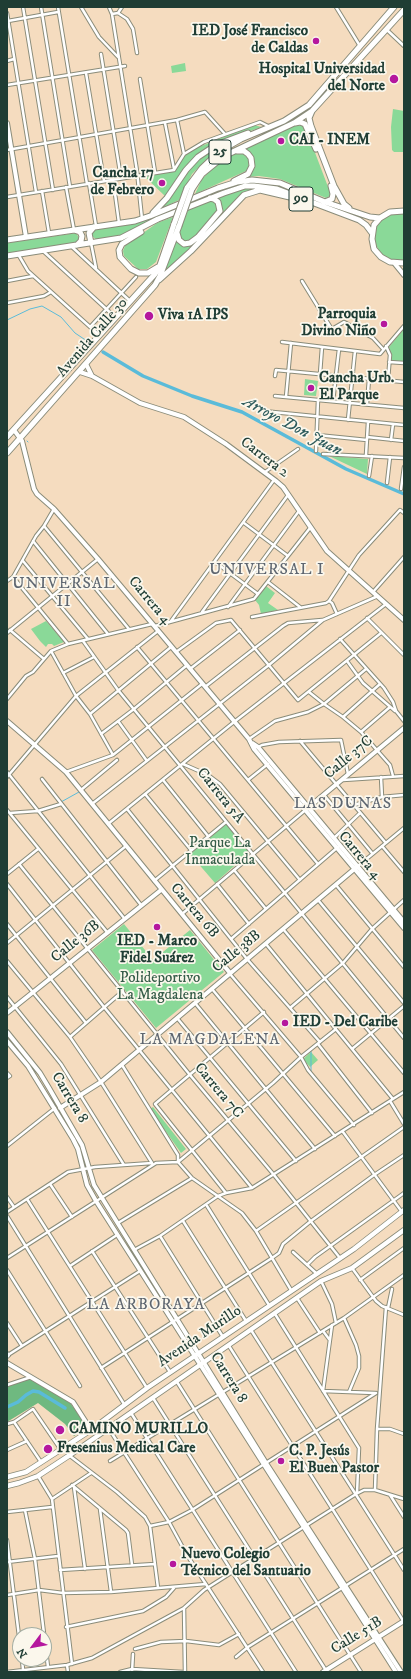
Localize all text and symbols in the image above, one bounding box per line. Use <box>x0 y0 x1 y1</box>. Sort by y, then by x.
place label: IED José Francisco de Caldas <box>192 23 308 58</box>
marker: IED José Francisco de Caldas <box>311 36 321 46</box>
place label: Hospital Universidad del Norte <box>259 61 385 96</box>
marker: Hospital Universidad del Norte <box>388 73 400 85</box>
place label: CAI - INEM <box>289 132 370 150</box>
marker: CAI - INEM <box>276 136 286 146</box>
road number: 25 <box>209 140 231 164</box>
place label: Cancha 17 de Febrero <box>90 165 154 200</box>
marker: Cancha 17 de Febrero <box>157 178 167 188</box>
road number: 90 <box>289 187 313 211</box>
street label: Avenida Calle 30 <box>54 295 132 381</box>
place label: Parroquia Divino Niño <box>301 306 376 341</box>
place label: Viva 1A IPS <box>158 307 228 325</box>
marker: Viva 1A IPS <box>143 310 155 322</box>
marker: Parroquia Divino Niño <box>379 319 389 329</box>
place label: Cancha Urb. El Parque <box>319 370 394 405</box>
marker: Cancha Urb. El Parque <box>306 383 316 393</box>
water label: Arroyo Don Juan <box>239 393 345 461</box>
street label: Carrera 2 <box>236 434 292 482</box>
district label: UNIVERSAL I <box>209 561 325 581</box>
street label: Carrera 4 <box>124 573 174 629</box>
district label: UNIVERSAL II <box>12 575 116 613</box>
street label: Calle 37C <box>321 732 377 784</box>
street label: Carrera 5A <box>192 765 248 827</box>
district label: LAS DUNAS <box>294 795 392 815</box>
street label: Carrera 4 <box>334 828 384 884</box>
park label: Parque La Inmaculada <box>185 835 255 870</box>
street label: Carrera 6B <box>166 880 222 942</box>
street label: Calle 36B <box>48 917 104 967</box>
marker: IED - Marco Fidel Suárez <box>152 922 162 932</box>
street label: Calle 38B <box>209 927 265 977</box>
place label: IED - Marco Fidel Suárez <box>117 933 197 968</box>
park label: Polideportivo La Magdalena <box>117 970 203 1005</box>
place label: IED - Del Caribe <box>293 1014 398 1032</box>
marker: IED - Del Caribe <box>280 1018 290 1028</box>
district label: LA MAGDALENA <box>139 1031 281 1051</box>
street label: Carrera 7C <box>190 1060 246 1122</box>
street label: Carrera 8 <box>47 1069 91 1127</box>
district label: LA ARBORAYA <box>87 1296 205 1316</box>
street label: Avenida Murillo <box>155 1302 245 1372</box>
street label: Carrera 8 <box>205 1349 251 1407</box>
place label: CAMINO MURILLO <box>69 1421 208 1439</box>
marker: CAMINO MURILLO <box>54 1424 66 1436</box>
place label: Fresenius Medical Care <box>57 1440 195 1458</box>
marker: Fresenius Medical Care <box>42 1443 54 1455</box>
place label: C. P. Jesús El Buen Pastor <box>289 1443 379 1478</box>
marker: C. P. Jesús El Buen Pastor <box>276 1456 286 1466</box>
place label: Nuevo Colegio Técnico del Santuario <box>181 1546 311 1581</box>
marker: Nuevo Colegio Técnico del Santuario <box>168 1559 178 1569</box>
street label: Calle 51B <box>328 1613 386 1659</box>
north arrow <box>12 1627 52 1667</box>
text: N <box>14 1645 31 1660</box>

